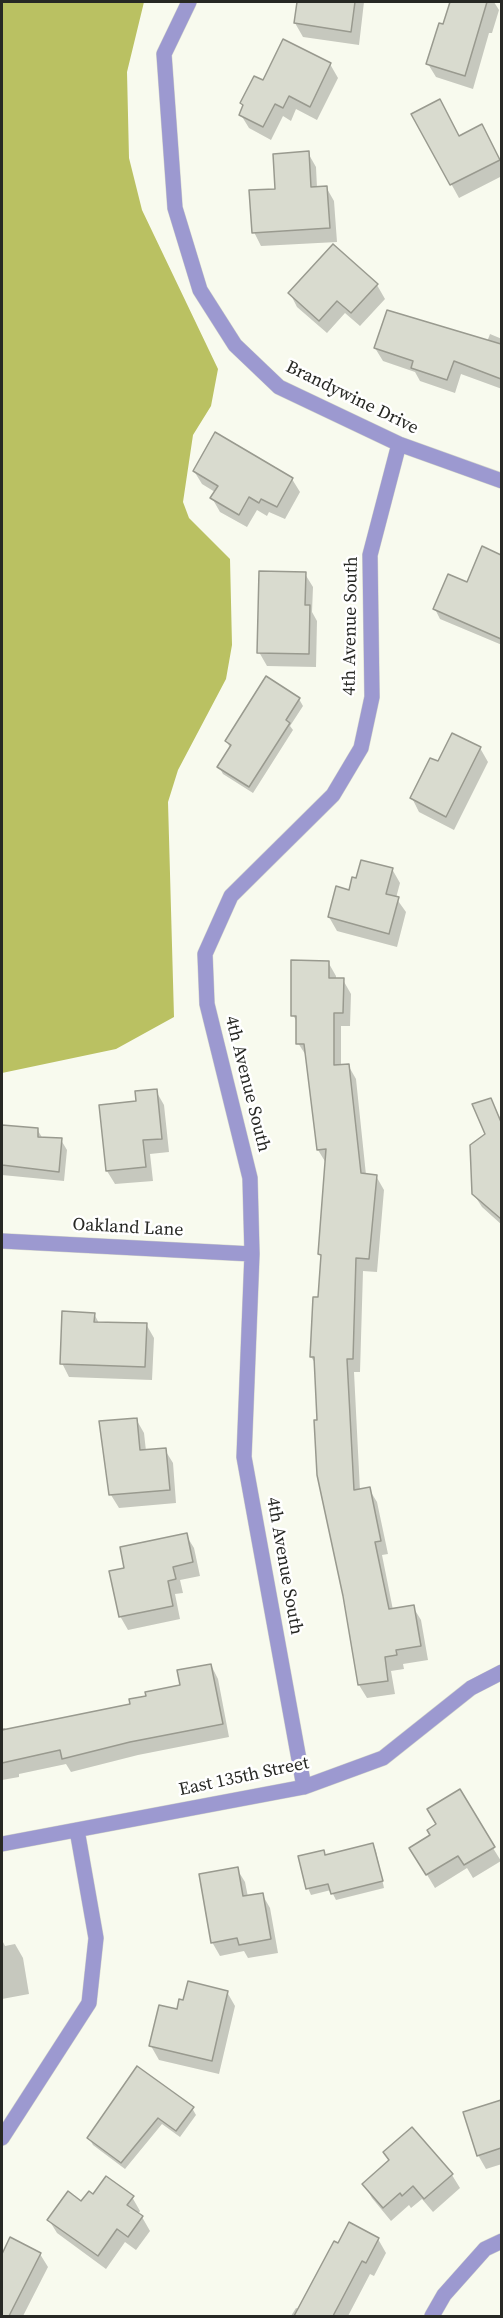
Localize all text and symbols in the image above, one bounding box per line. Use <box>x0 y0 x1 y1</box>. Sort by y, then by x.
street label: Brandywine Drive <box>282 357 422 439</box>
street label: 4th Avenue South <box>339 556 363 696</box>
street label: 4th Avenue South <box>220 1014 274 1154</box>
street label: Oakland Lane <box>72 1214 184 1242</box>
street label: 4th Avenue South <box>261 1496 307 1636</box>
street label: East 135th Street <box>177 1753 311 1801</box>

